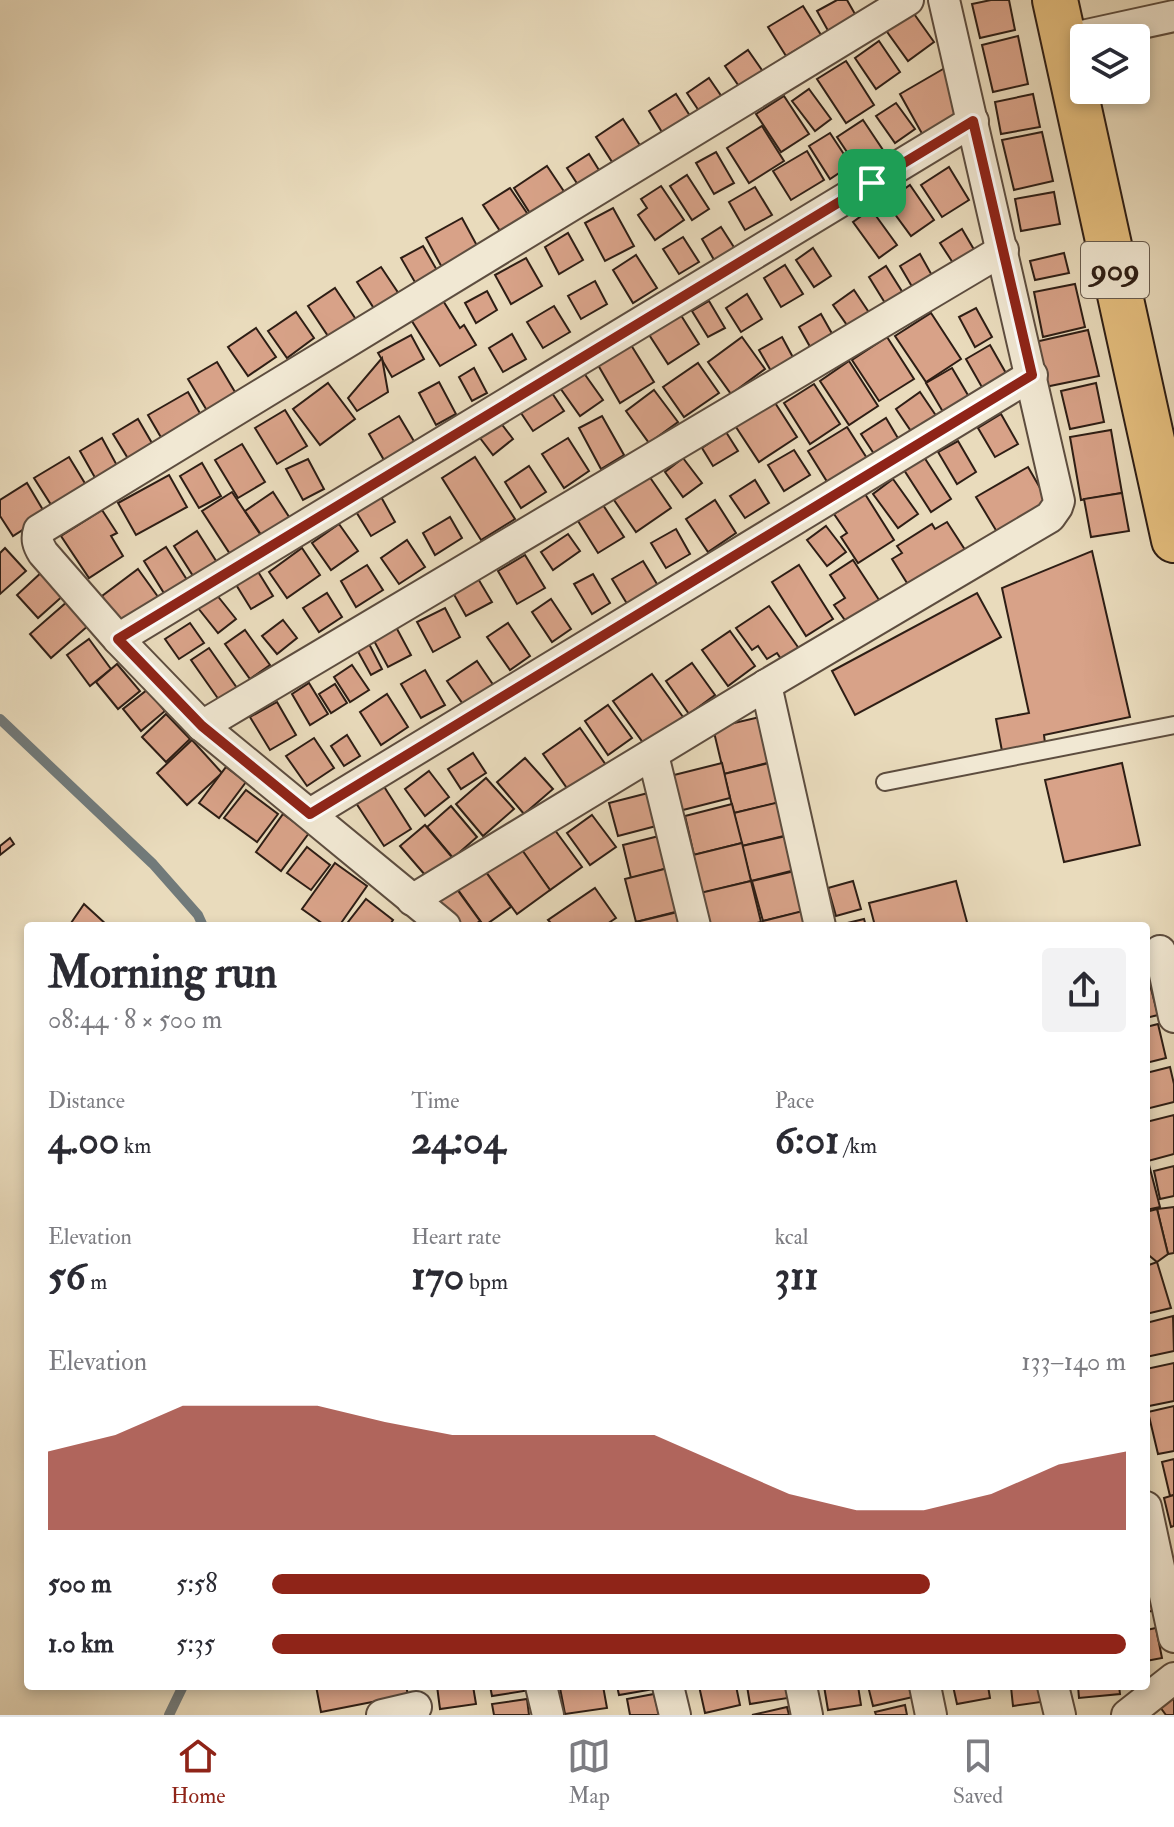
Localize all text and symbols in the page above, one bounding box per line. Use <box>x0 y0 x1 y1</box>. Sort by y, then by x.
map controls <box>1070 24 1150 104</box>
button: layers <box>1070 24 1150 104</box>
pin <box>838 149 906 217</box>
icon: arrive <box>850 161 894 205</box>
road number: 909 <box>1081 242 1149 298</box>
text: Morning run <box>48 946 277 1001</box>
button: share <box>1042 948 1126 1032</box>
text: 08:44 · 8 × 500 m <box>48 1004 222 1036</box>
text: Distance <box>48 1087 125 1115</box>
text: Time <box>411 1087 459 1115</box>
text: Pace <box>775 1087 814 1115</box>
text: 4.00 <box>48 1115 119 1166</box>
text: 24:04 <box>411 1115 505 1166</box>
text: 6:01 <box>775 1115 839 1166</box>
text: km <box>119 1132 151 1160</box>
text: /km <box>839 1132 877 1160</box>
text: Elevation <box>48 1223 132 1251</box>
text: Heart rate <box>411 1223 501 1251</box>
text: kcal <box>775 1223 808 1251</box>
text: 56 <box>48 1251 86 1302</box>
text: 170 <box>411 1251 464 1302</box>
text: 311 <box>775 1251 819 1302</box>
text: m <box>86 1268 107 1296</box>
text: bpm <box>464 1268 508 1296</box>
text: Elevation <box>48 1346 147 1378</box>
text: 133–140 m <box>1021 1346 1126 1378</box>
text: 500 m <box>48 1568 112 1600</box>
text: 5:58 <box>176 1568 218 1600</box>
text: 1.0 km <box>48 1628 114 1660</box>
text: 5:35 <box>176 1628 215 1660</box>
tab: Home <box>171 1734 225 1810</box>
tab: Map <box>567 1734 611 1810</box>
tab: Saved <box>953 1734 1003 1810</box>

